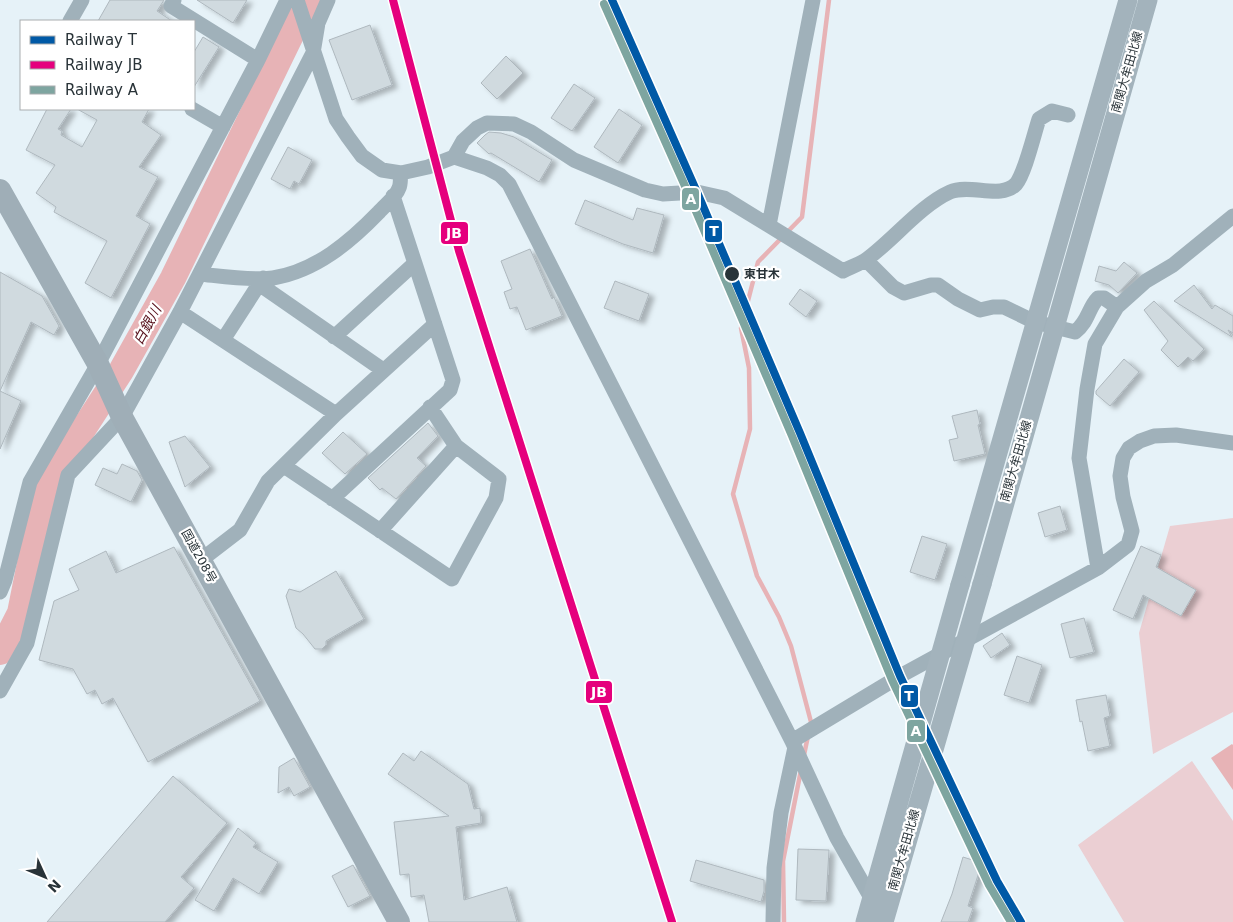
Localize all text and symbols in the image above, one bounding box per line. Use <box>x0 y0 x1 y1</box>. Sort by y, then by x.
legend <box>20 20 195 110</box>
street label: 南関大牟田北線 <box>1109 30 1145 114</box>
text: Railway T <box>65 31 138 49</box>
text: Railway JB <box>65 56 142 74</box>
text: Railway A <box>65 81 139 99</box>
line badge: A <box>681 187 700 211</box>
text: A <box>686 191 697 207</box>
line badge: T <box>704 219 723 243</box>
line badge: JB <box>440 221 469 245</box>
text: T <box>709 223 719 239</box>
text: JB <box>445 225 462 241</box>
marker: 東甘木 <box>723 265 741 283</box>
place label: 東甘木 <box>744 267 780 281</box>
water label: 白銀川 <box>130 301 165 347</box>
street label: 南関大牟田北線 <box>998 419 1034 503</box>
street label: 国道208号 <box>179 527 219 585</box>
line badge: JB <box>585 680 613 704</box>
text: JB <box>590 684 607 700</box>
line badge: T <box>900 684 919 708</box>
text: T <box>904 688 914 704</box>
line badge: A <box>906 719 926 743</box>
text: A <box>911 723 922 739</box>
street label: 南関大牟田北線 <box>886 808 922 892</box>
north arrow <box>20 852 70 902</box>
text: N <box>45 876 64 896</box>

